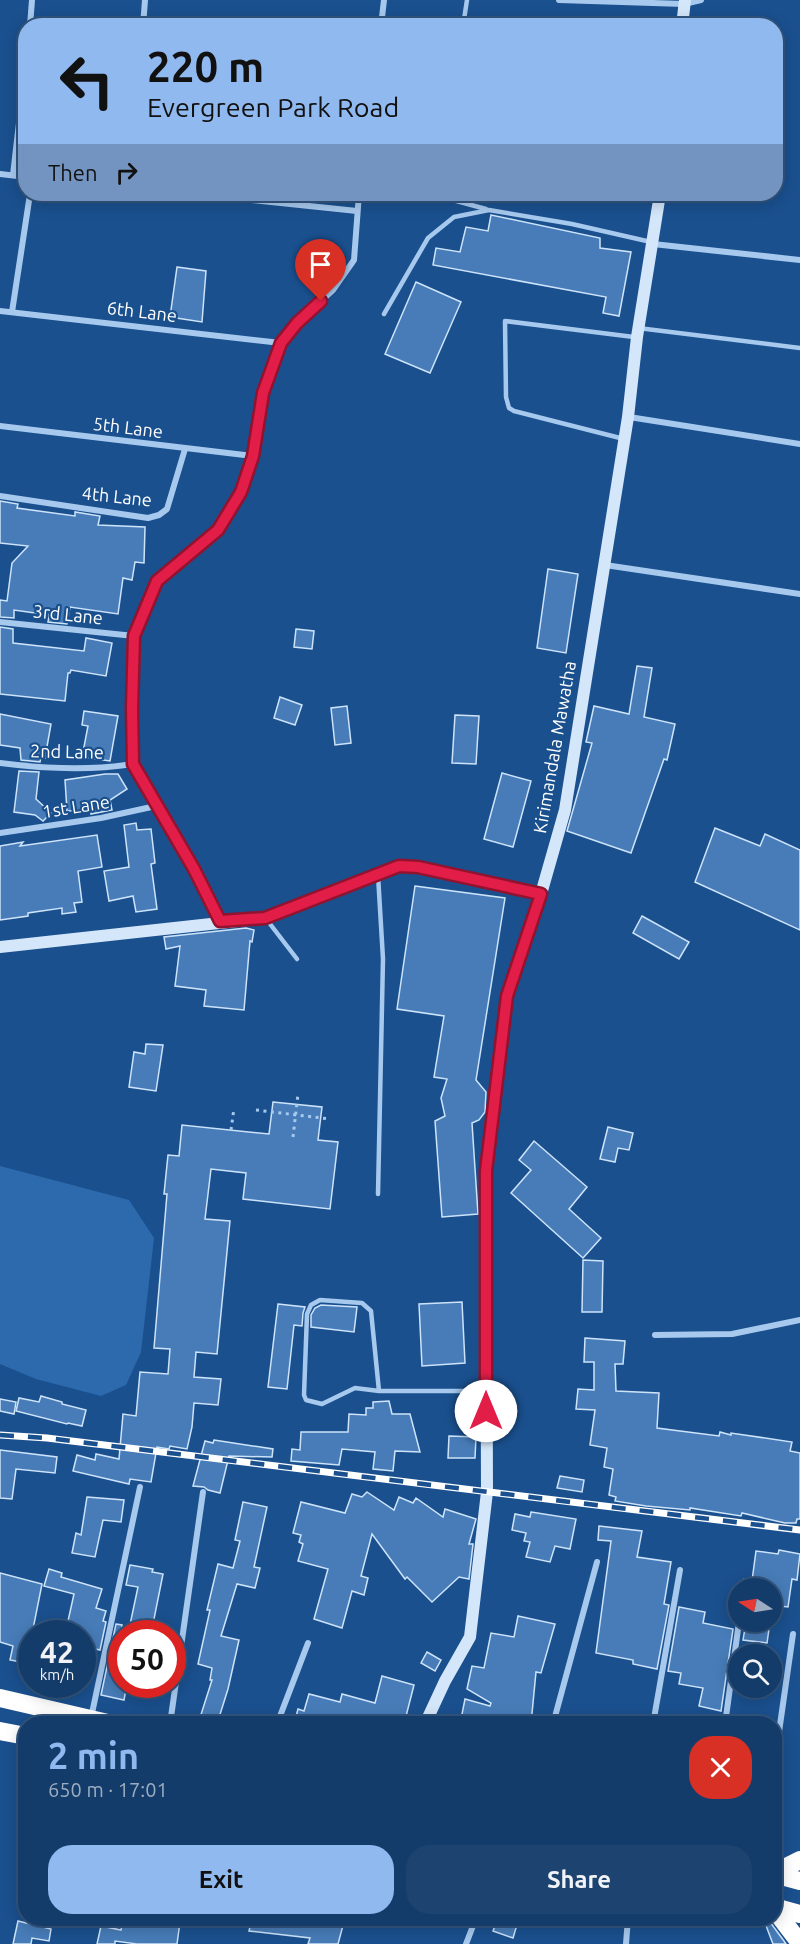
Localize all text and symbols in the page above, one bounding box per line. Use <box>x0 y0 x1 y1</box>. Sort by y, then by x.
icon: left <box>48 42 126 120</box>
text: 220 m <box>147 43 264 90</box>
text: Evergreen Park Road <box>147 92 399 122</box>
icon: right <box>110 156 143 189</box>
text: Then <box>48 160 98 185</box>
pin <box>295 239 346 301</box>
icon: arrive <box>304 248 337 281</box>
street label: 6th Lane <box>106 297 178 325</box>
street label: 5th Lane <box>92 413 164 441</box>
street label: 4th Lane <box>81 482 153 510</box>
street label: 3rd Lane <box>32 600 104 628</box>
street label: Kirimandala Mawatha <box>529 659 579 835</box>
street label: 2nd Lane <box>30 740 104 762</box>
street label: 1st Lane <box>41 791 111 821</box>
position arrow <box>454 1379 518 1443</box>
north arrow <box>728 1578 782 1632</box>
map controls <box>728 1578 782 1698</box>
speed limit sign: 50 <box>108 1620 186 1698</box>
text: 42 <box>40 1635 74 1669</box>
button: search <box>728 1644 782 1698</box>
text: km/h <box>40 1666 74 1683</box>
text: 2 min <box>48 1735 139 1776</box>
button: close <box>689 1736 752 1799</box>
text: 650 m · 17:01 <box>48 1778 168 1801</box>
button: Exit <box>48 1845 394 1914</box>
button: Share <box>406 1845 752 1914</box>

